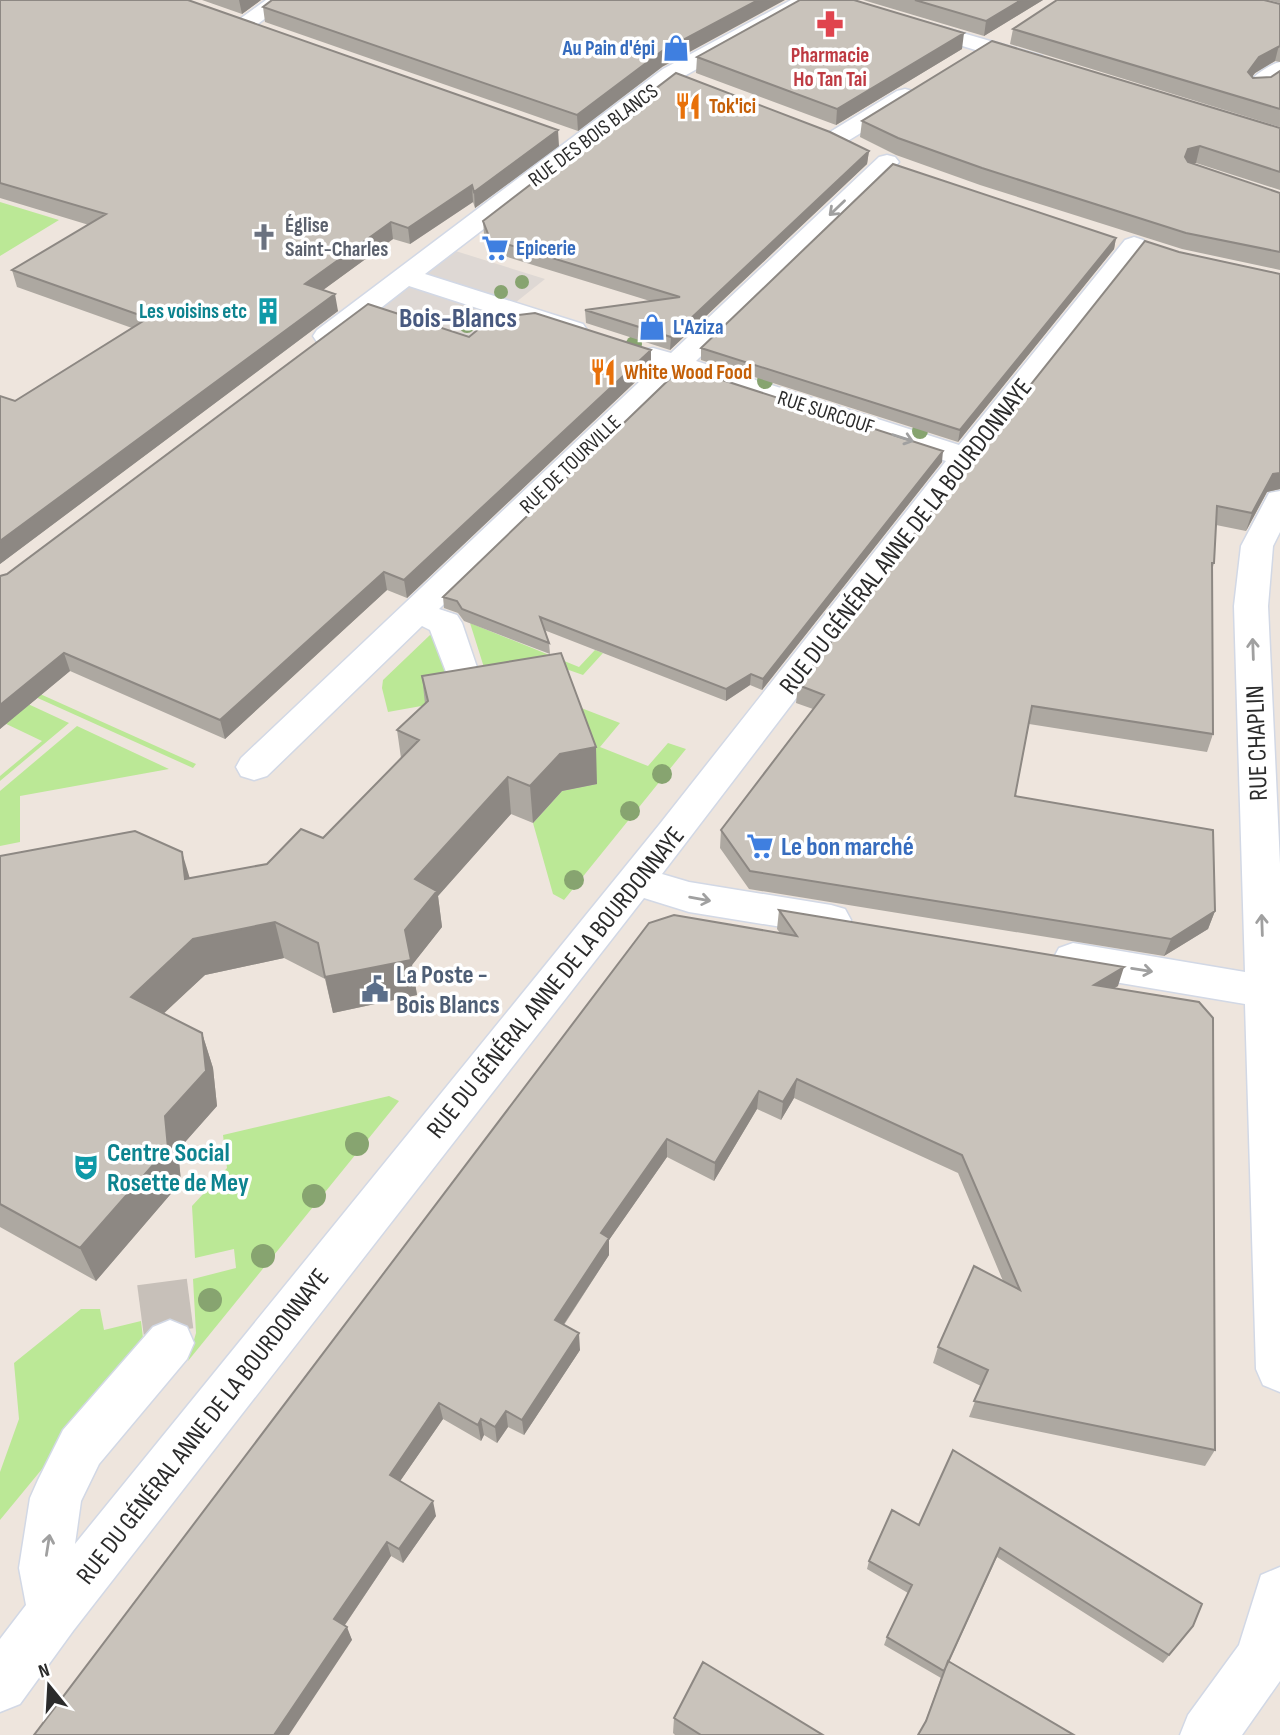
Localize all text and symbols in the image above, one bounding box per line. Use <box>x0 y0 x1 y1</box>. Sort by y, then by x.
pharmacy icon: Pharmacie Ho Tan Tai <box>815 9 845 39</box>
shop icon: Au Pain d'épi <box>661 33 691 63</box>
place label: Au Pain d'épi <box>562 36 655 61</box>
place label: Pharmacie Ho Tan Tai <box>791 43 869 92</box>
street label: RUE DES BOIS BLANCS <box>524 79 663 192</box>
restaurant icon: Tok'ici <box>673 91 703 121</box>
place label: Tok'ici <box>709 94 756 119</box>
one-way arrow <box>829 200 846 217</box>
place label: Église Saint-Charles <box>285 213 388 262</box>
church icon: Église Saint-Charles <box>249 222 279 252</box>
supermarket icon: Epicerie <box>480 233 510 263</box>
place label: Epicerie <box>516 236 576 261</box>
building icon: Les voisins etc <box>253 296 283 326</box>
place label: Les voisins etc <box>139 299 247 324</box>
district label: Bois-Blancs <box>399 302 517 335</box>
shop icon: L'Aziza <box>637 312 667 342</box>
place label: L'Aziza <box>673 315 724 340</box>
restaurant icon: White Wood Food <box>588 357 618 387</box>
place label: White Wood Food <box>624 360 752 385</box>
street label: RUE DU GÉNÉRAL ANNE DE LA BOURDONNAYE <box>773 373 1039 701</box>
street label: RUE SURCOUF <box>774 385 877 440</box>
street label: RUE DE TOURVILLE <box>515 410 626 519</box>
one-way arrow <box>892 432 914 445</box>
one-way arrow <box>1246 638 1259 661</box>
street label: RUE CHAPLIN <box>1240 685 1275 801</box>
street label: RUE DU GÉNÉRAL ANNE DE LA BOURDONNAYE <box>421 821 692 1145</box>
supermarket icon: Le bon marché <box>745 831 775 861</box>
place label: Le bon marché <box>781 832 914 863</box>
one-way arrow <box>688 893 711 906</box>
one-way arrow <box>1255 914 1268 937</box>
place label: La Poste - Bois Blancs <box>396 960 500 1021</box>
one-way arrow <box>1130 964 1153 977</box>
public building icon: La Poste - Bois Blancs <box>360 974 390 1004</box>
place label: Centre Social Rosette de Mey <box>107 1138 249 1199</box>
theatre icon: Centre Social Rosette de Mey <box>71 1152 101 1182</box>
street label: RUE DU GÉNÉRAL ANNE DE LA BOURDONNAYE <box>70 1263 336 1591</box>
one-way arrow <box>42 1534 55 1557</box>
north arrow <box>14 1651 84 1721</box>
text: N <box>36 1659 53 1684</box>

